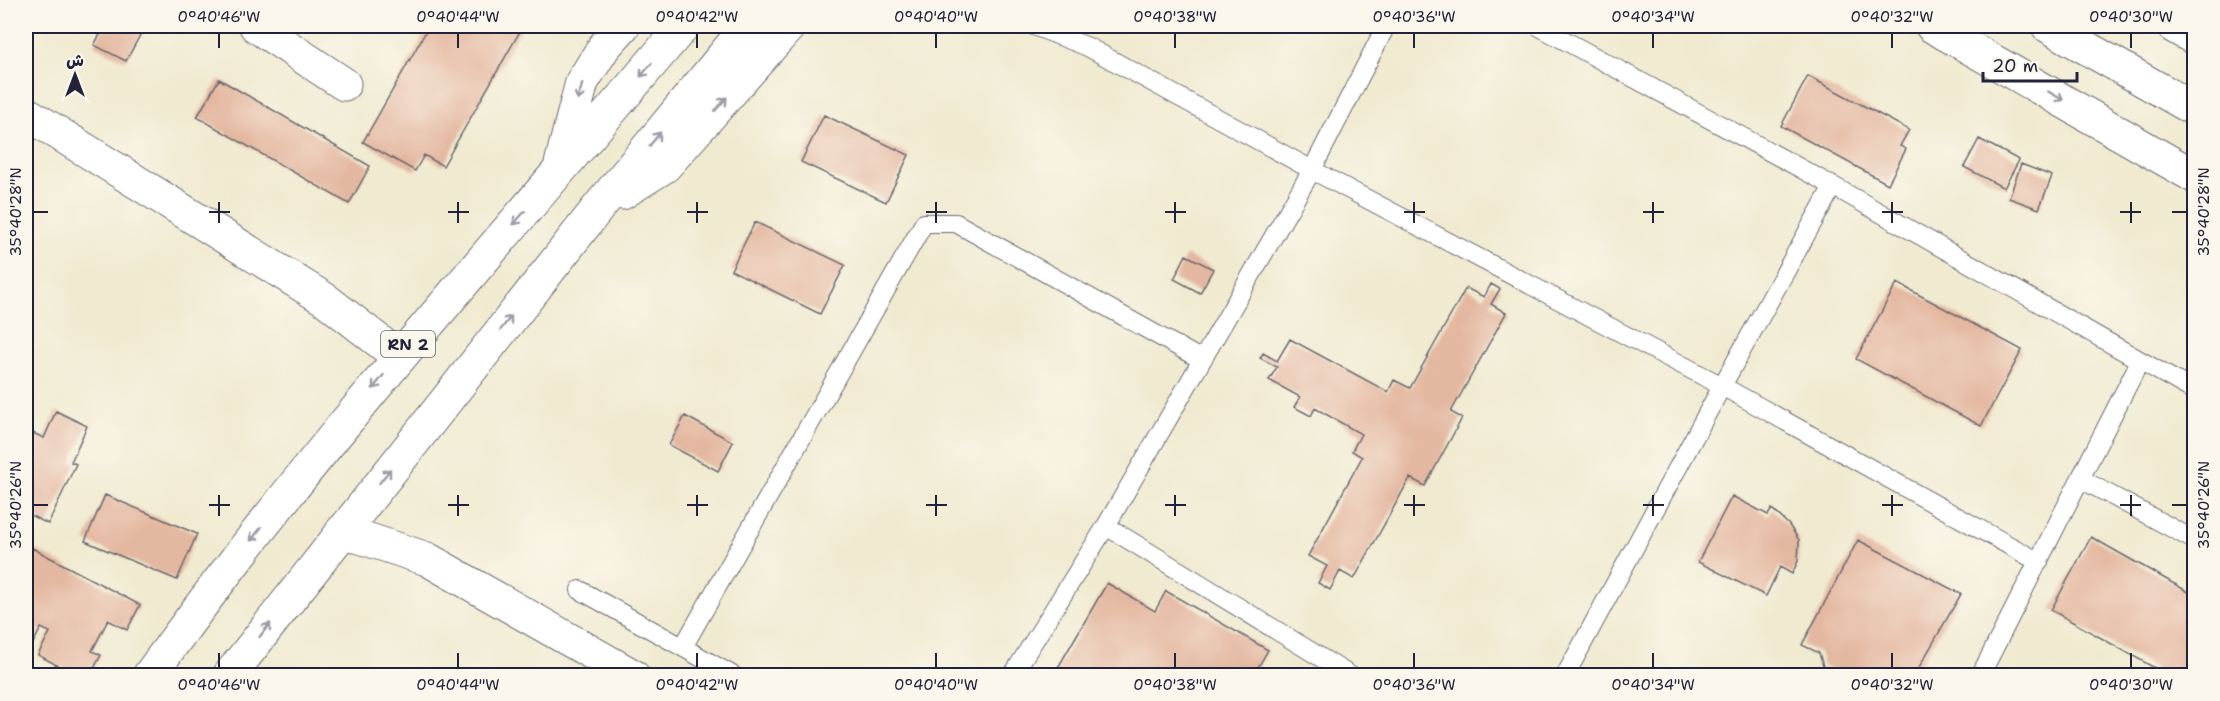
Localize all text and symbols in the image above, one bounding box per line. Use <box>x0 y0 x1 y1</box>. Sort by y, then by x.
text: 0°40'46"W <box>178 7 260 27</box>
text: 0°40'44"W <box>416 7 500 27</box>
text: 0°40'42"W <box>656 7 738 27</box>
text: 0°40'40"W <box>894 7 978 27</box>
text: 0°40'38"W <box>1133 7 1217 27</box>
text: 0°40'36"W <box>1372 7 1456 27</box>
text: 0°40'34"W <box>1611 7 1695 27</box>
text: 0°40'32"W <box>1850 7 1934 27</box>
text: 0°40'30"W <box>2089 7 2173 27</box>
north arrow <box>45 45 105 105</box>
scale bar <box>1983 45 2078 83</box>
text: ش <box>66 50 84 71</box>
text: 20 m <box>1992 54 2038 78</box>
one-way arrow <box>639 62 652 78</box>
one-way arrow <box>573 82 585 101</box>
one-way arrow <box>2047 91 2064 103</box>
one-way arrow <box>714 97 728 112</box>
one-way arrow <box>648 132 662 147</box>
text: 35°40'28"N <box>6 167 26 257</box>
text: 35°40'28"N <box>2194 167 2214 257</box>
one-way arrow <box>512 210 526 225</box>
one-way arrow <box>500 316 513 332</box>
road number: RN 2 <box>381 331 435 357</box>
one-way arrow <box>371 373 384 389</box>
text: 35°40'26"N <box>6 461 26 549</box>
text: 35°40'26"N <box>2194 461 2214 549</box>
one-way arrow <box>379 469 392 485</box>
one-way arrow <box>250 526 263 542</box>
one-way arrow <box>258 622 271 638</box>
text: 0°40'46"W <box>178 675 260 695</box>
text: 0°40'44"W <box>416 675 500 695</box>
text: 0°40'42"W <box>656 675 738 695</box>
text: 0°40'40"W <box>894 675 978 695</box>
text: 0°40'38"W <box>1133 675 1217 695</box>
text: 0°40'36"W <box>1372 675 1456 695</box>
text: 0°40'34"W <box>1611 675 1695 695</box>
text: 0°40'32"W <box>1850 675 1934 695</box>
text: 0°40'30"W <box>2089 675 2173 695</box>

